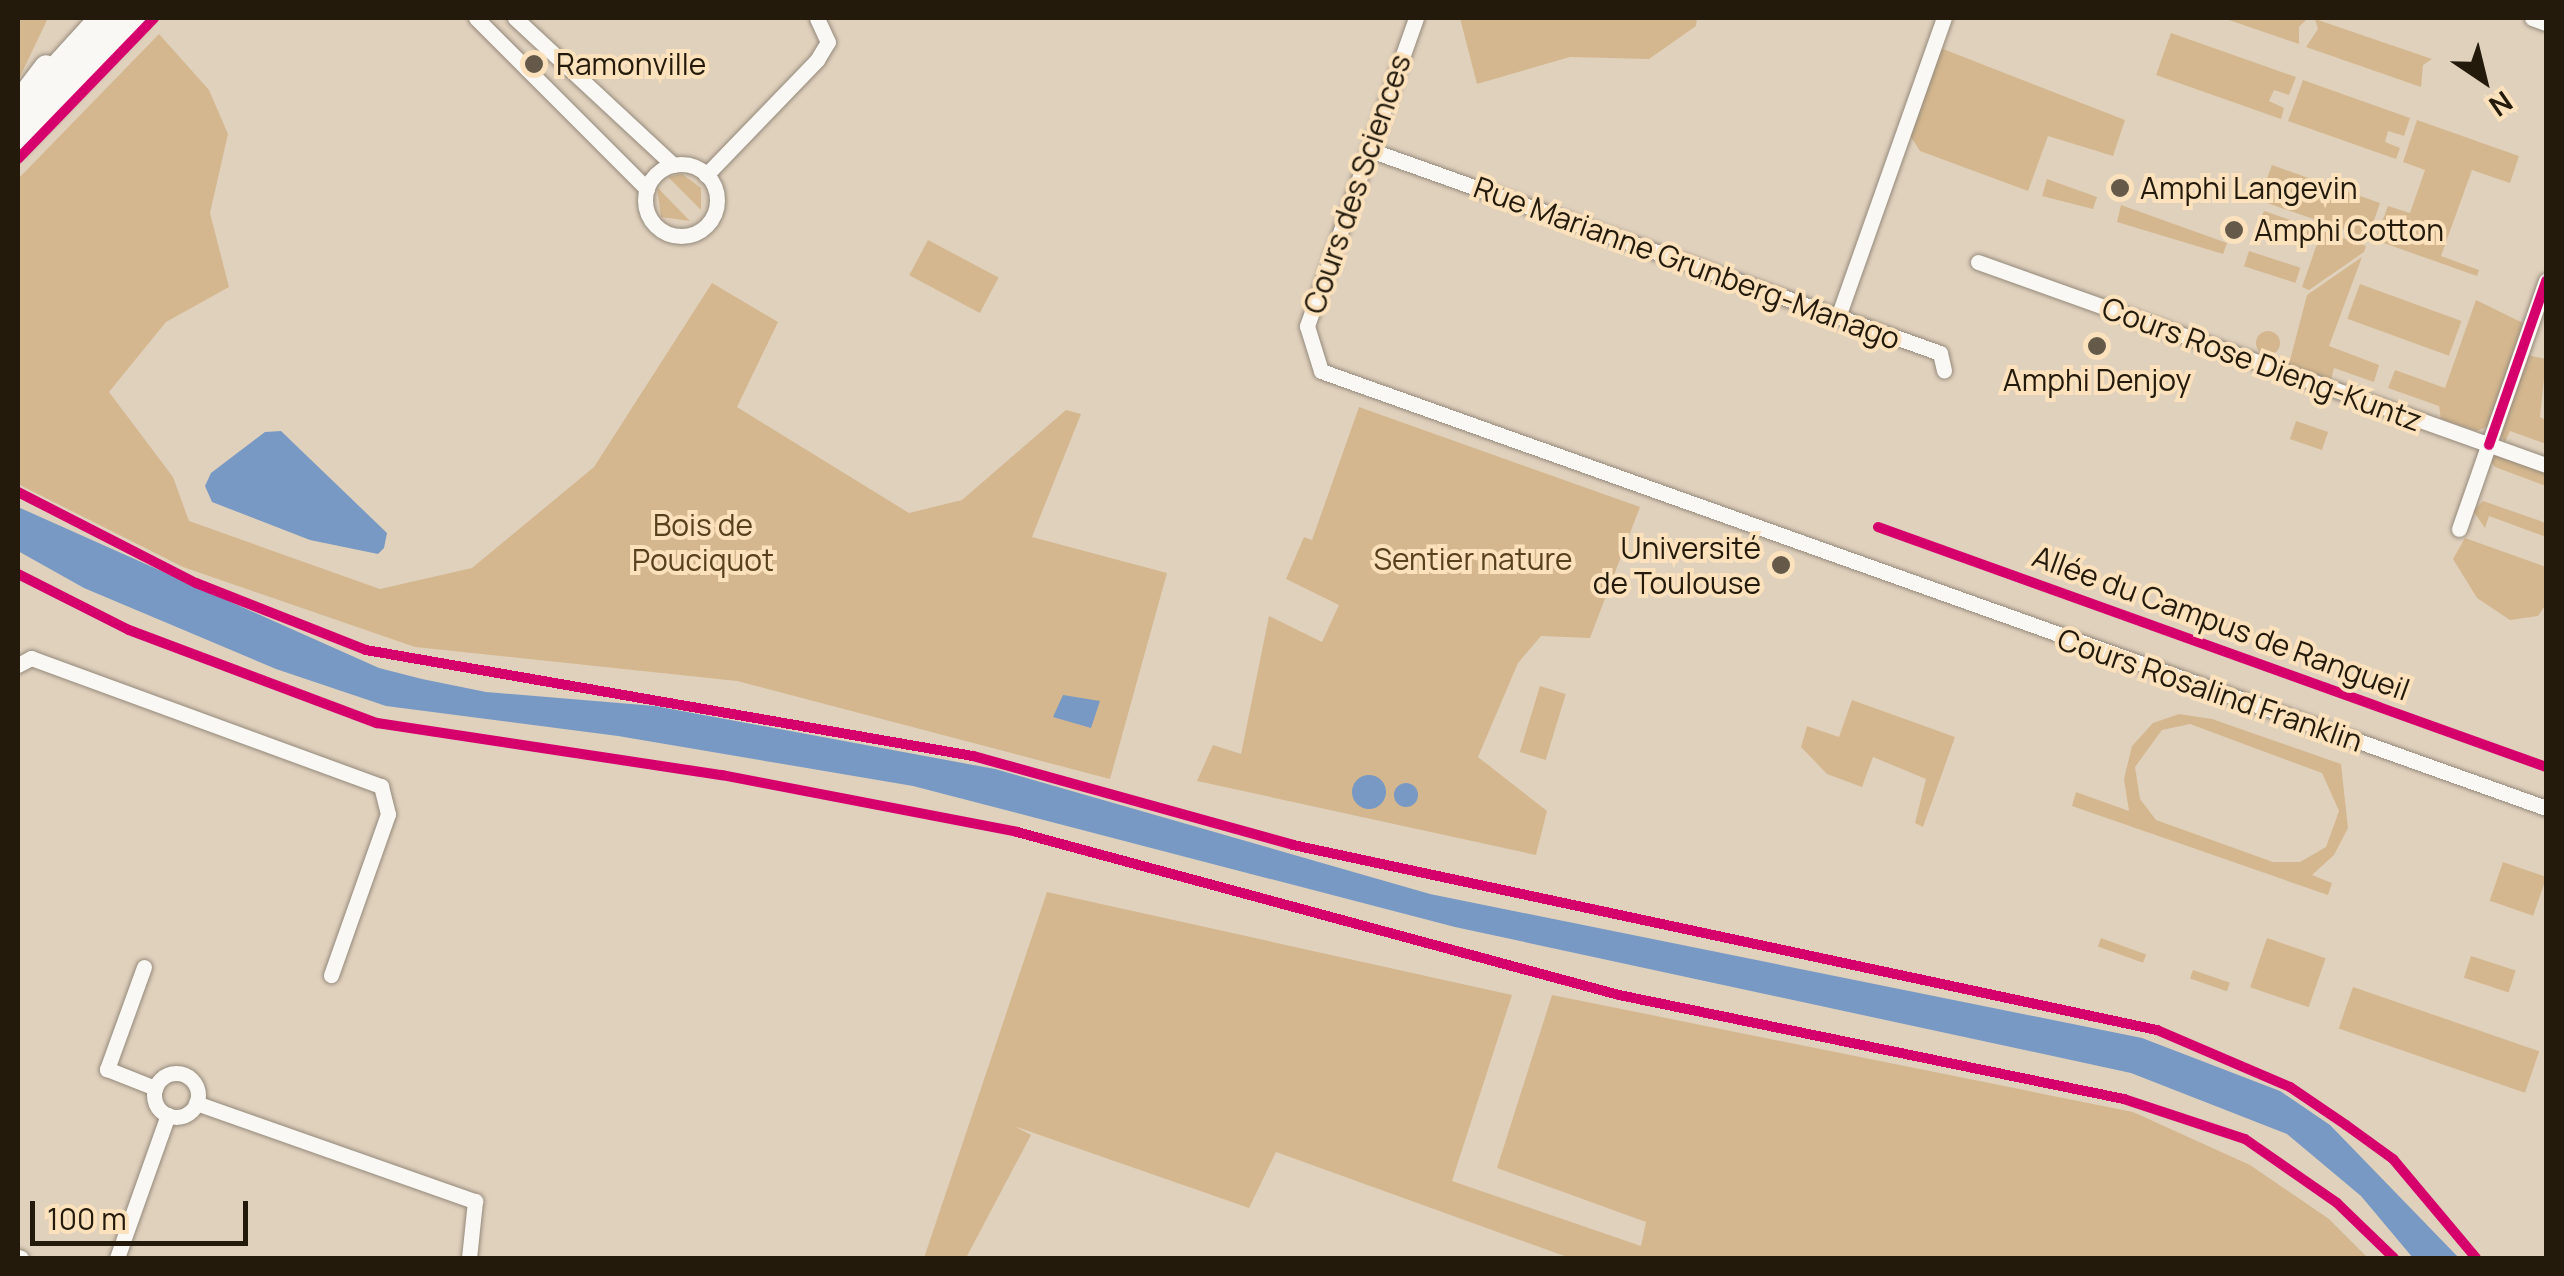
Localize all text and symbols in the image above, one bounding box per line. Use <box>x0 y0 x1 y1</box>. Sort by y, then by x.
north arrow <box>2434 30 2534 130</box>
place label: Ramonville <box>556 46 706 82</box>
street label: Cours des Sciences <box>1296 50 1418 318</box>
marker: Ramonville <box>521 51 547 77</box>
text: N <box>2482 83 2520 126</box>
street label: Rue Marianne Grunberg-Manago <box>1469 169 1905 357</box>
place label: Amphi Langevin <box>2140 170 2358 206</box>
marker: Amphi Langevin <box>2109 177 2131 199</box>
place label: Amphi Cotton <box>2254 212 2444 248</box>
marker: Amphi Cotton <box>2223 219 2245 241</box>
street label: Cours Rose Dieng-Kuntz <box>2097 289 2427 439</box>
marker: Amphi Denjoy <box>2086 335 2108 357</box>
place label: Amphi Denjoy <box>2003 362 2191 398</box>
park label: Bois de Pouciquot <box>632 507 774 578</box>
place label: Université de Toulouse <box>1593 530 1761 600</box>
street label: Allée du Campus de Rangueil <box>2028 538 2414 708</box>
park label: Sentier nature <box>1373 541 1573 577</box>
marker: Université de Toulouse <box>1770 554 1792 576</box>
street label: Cours Rosalind Franklin <box>2053 621 2367 759</box>
scale bar <box>35 1181 252 1243</box>
text: 100 m <box>47 1198 127 1239</box>

